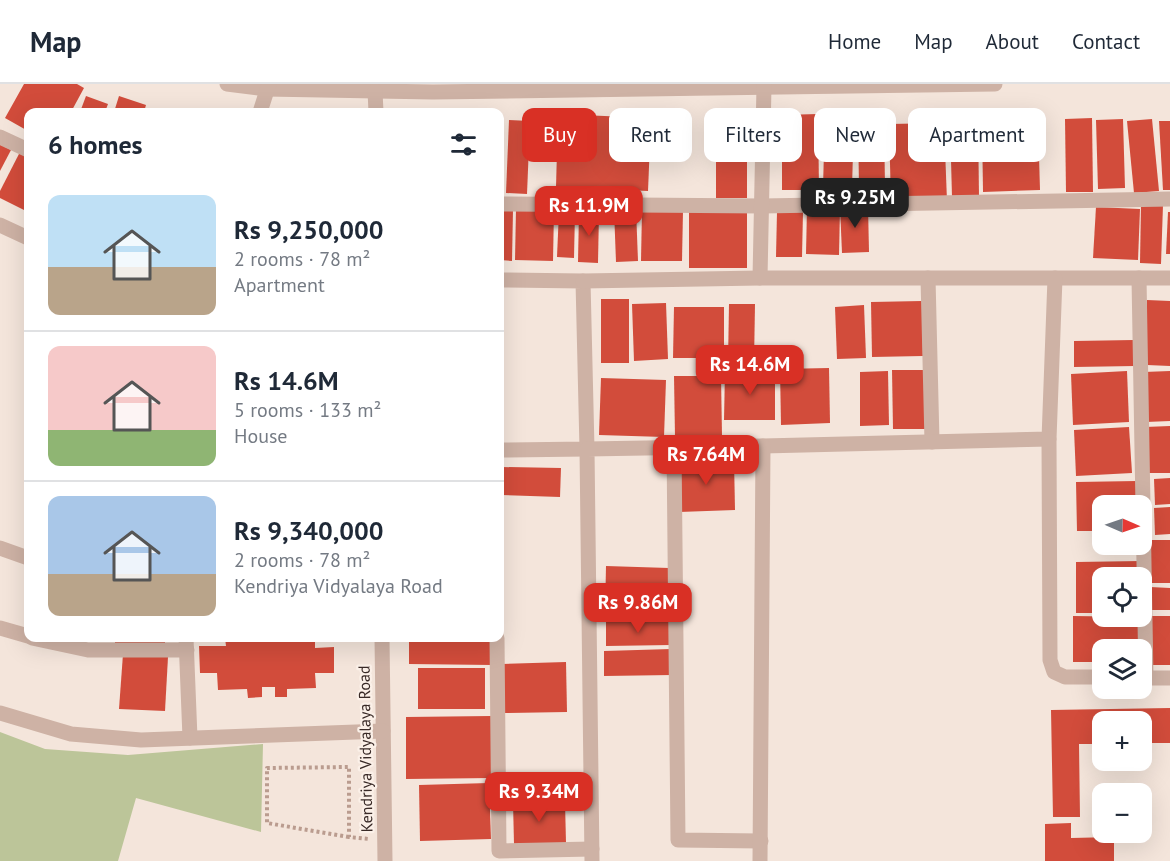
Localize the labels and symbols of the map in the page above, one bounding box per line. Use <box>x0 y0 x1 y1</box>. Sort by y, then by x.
pin: Rs 9.25M <box>793 178 917 229</box>
pin: Rs 11.9M <box>527 186 651 237</box>
pin: Rs 14.6M <box>688 345 812 396</box>
pin: Rs 7.64M <box>644 435 768 486</box>
north arrow <box>1092 495 1152 555</box>
pin: Rs 9.86M <box>576 583 700 634</box>
street label: Kendriya Vidyalaya Road <box>354 665 376 833</box>
pin: Rs 9.34M <box>477 772 601 823</box>

